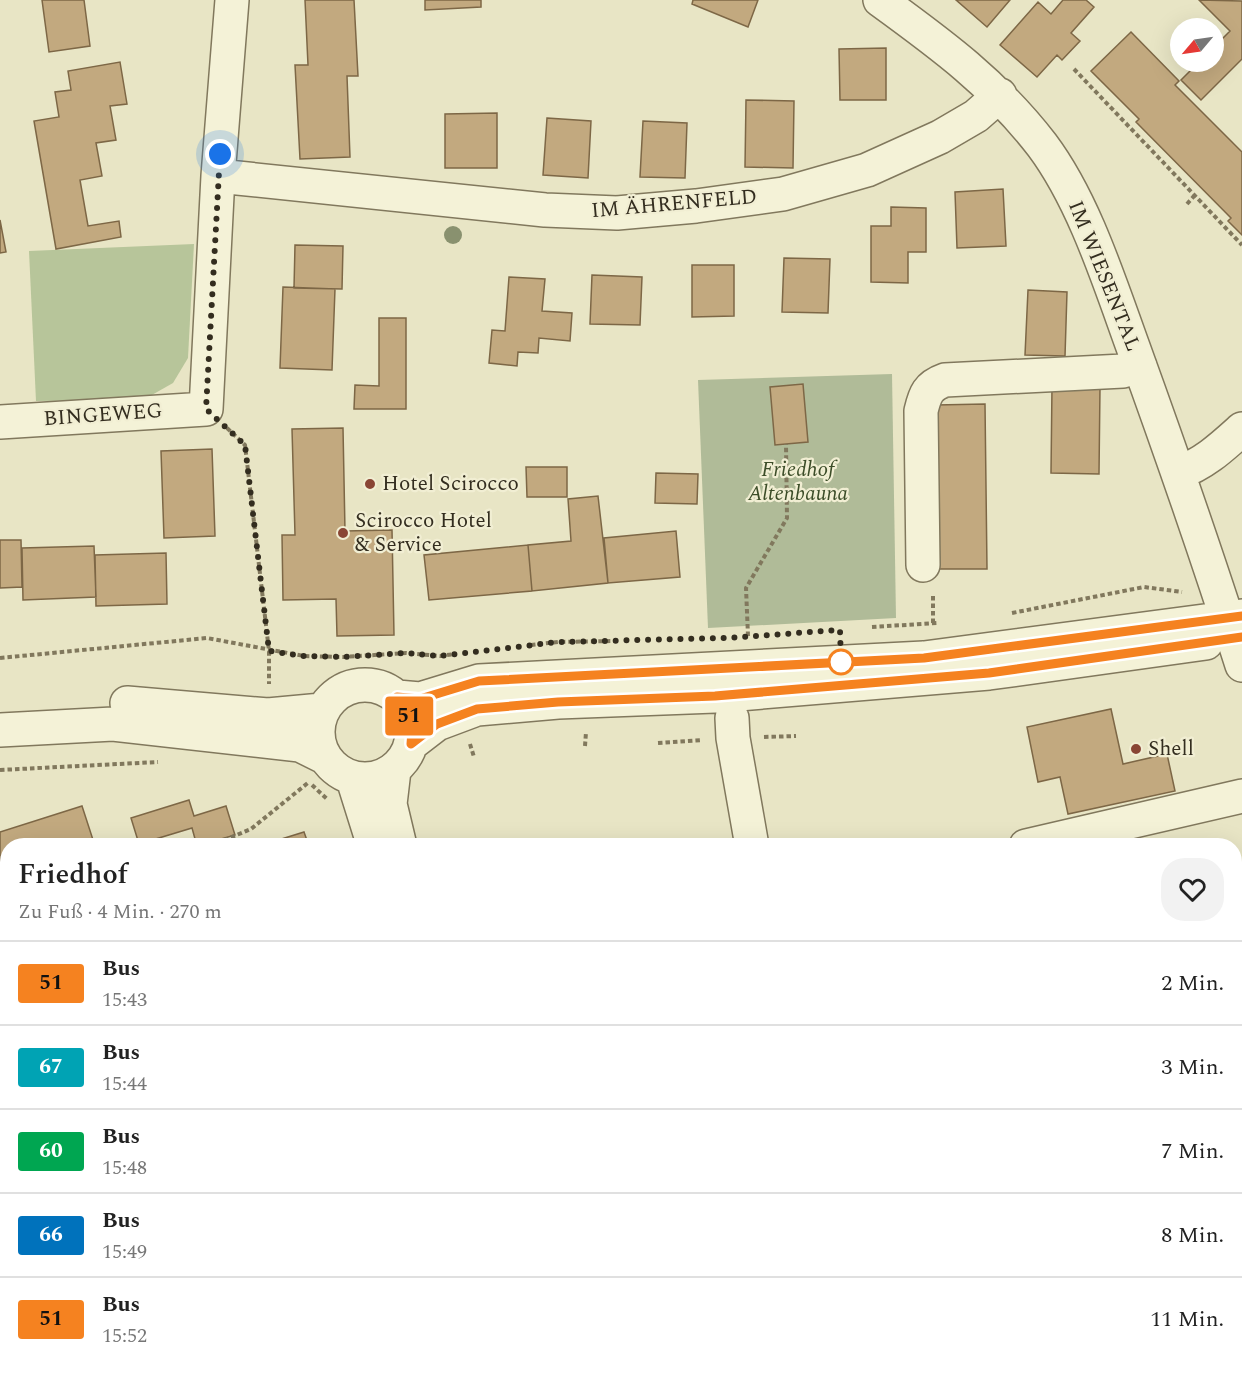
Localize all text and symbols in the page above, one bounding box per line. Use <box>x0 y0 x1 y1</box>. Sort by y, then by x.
north arrow <box>1170 18 1224 72</box>
map controls <box>1170 18 1224 72</box>
your location <box>205 139 235 169</box>
street label: IM ÄHRENFELD <box>590 181 758 227</box>
street label: IM WIESENTAL <box>1059 196 1149 356</box>
street label: BINGEWEG <box>43 395 163 435</box>
park label: Friedhof Altenbauna <box>747 454 848 510</box>
place label: Hotel Scirocco <box>382 468 519 500</box>
marker: Hotel Scirocco <box>363 477 377 491</box>
place label: Scirocco Hotel & Service <box>355 505 492 561</box>
marker: Scirocco Hotel & Service <box>336 526 350 540</box>
unlabelled marker <box>828 649 854 675</box>
line badge: 51 <box>382 696 436 736</box>
text: 51 <box>397 700 421 732</box>
place label: Shell <box>1148 733 1194 765</box>
marker: Shell <box>1129 742 1143 756</box>
text: Friedhof <box>18 853 128 896</box>
button: heart <box>1161 858 1224 921</box>
text: Zu Fuß · 4 Min. · 270 m <box>18 897 222 927</box>
text: Bus <box>102 952 140 985</box>
text: 51 <box>39 967 63 999</box>
text: 2 Min. <box>1161 967 1224 1000</box>
text: 15:43 <box>102 985 147 1015</box>
text: Bus <box>102 1036 140 1069</box>
text: 67 <box>39 1051 63 1083</box>
text: 3 Min. <box>1161 1051 1224 1084</box>
text: 15:44 <box>102 1069 147 1099</box>
text: Bus <box>102 1120 140 1153</box>
text: 60 <box>39 1135 63 1167</box>
text: 7 Min. <box>1161 1135 1224 1168</box>
text: 15:48 <box>102 1153 147 1183</box>
text: Bus <box>102 1204 140 1237</box>
text: 66 <box>39 1219 63 1251</box>
text: 8 Min. <box>1161 1219 1224 1252</box>
text: 15:49 <box>102 1237 147 1267</box>
text: Bus <box>102 1288 140 1321</box>
text: 51 <box>39 1303 63 1335</box>
text: 11 Min. <box>1150 1303 1224 1336</box>
text: 15:52 <box>102 1321 147 1351</box>

